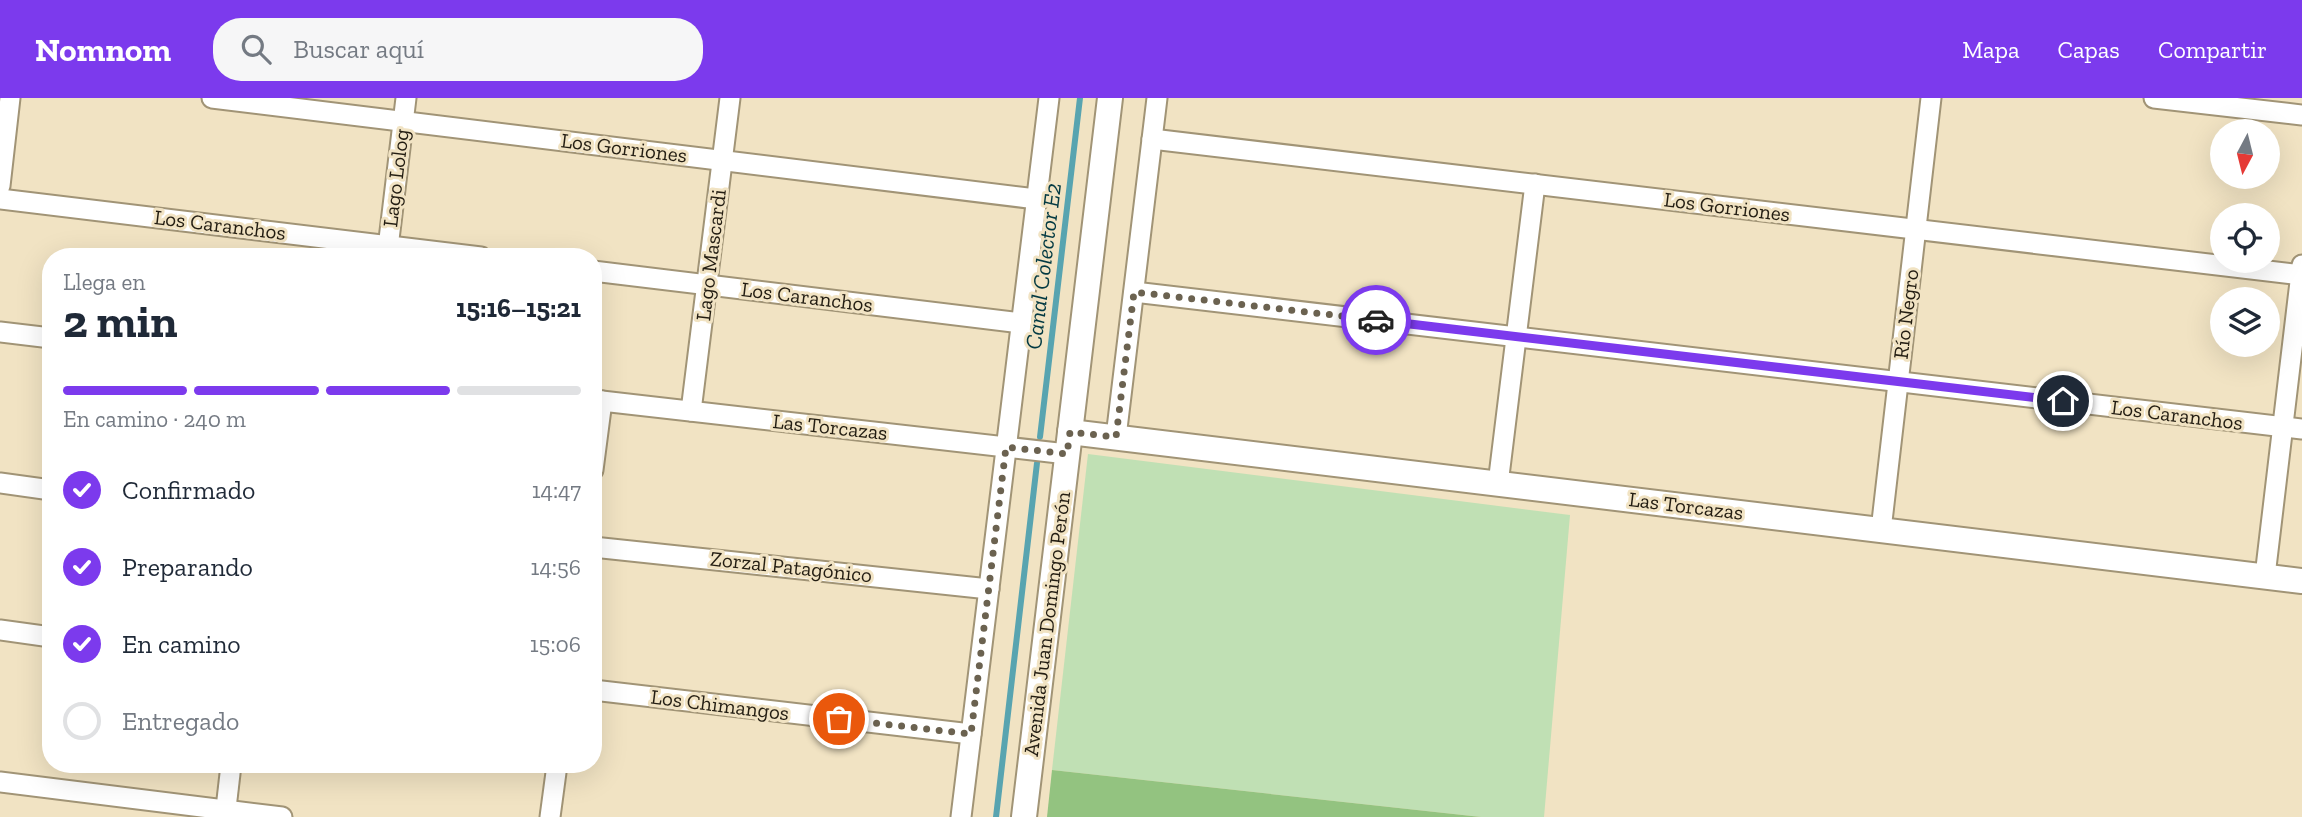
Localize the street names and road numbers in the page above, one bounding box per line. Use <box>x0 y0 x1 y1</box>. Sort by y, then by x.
street label: Lago Lolog <box>377 127 414 228</box>
street label: Los Gorriones <box>560 127 689 168</box>
street label: Los Gorriones <box>1663 186 1792 227</box>
street label: Lago Mascardi <box>690 188 731 322</box>
street label: Los Caranchos <box>153 204 287 245</box>
street label: Río Negro <box>1888 268 1923 360</box>
street label: Los Caranchos <box>740 276 874 317</box>
street label: Los Caranchos <box>2110 394 2244 435</box>
street label: Las Torcazas <box>771 408 889 445</box>
street label: Las Torcazas <box>1627 486 1745 525</box>
street label: Avenida Juan Domingo Perón <box>1018 490 1075 758</box>
street label: Zorzal Patagónico <box>709 546 873 587</box>
street label: Los Chimangos <box>649 684 791 725</box>

